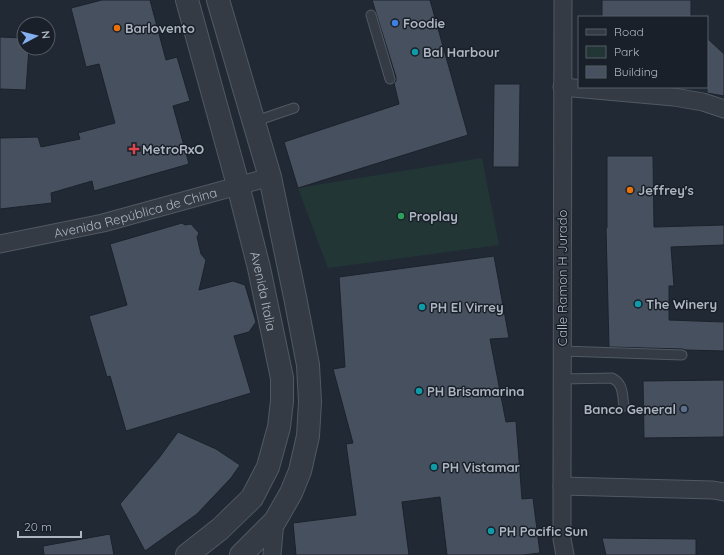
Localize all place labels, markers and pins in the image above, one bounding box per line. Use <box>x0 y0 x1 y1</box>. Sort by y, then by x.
place label: Foodie <box>403 15 446 31</box>
marker: Foodie <box>390 18 400 28</box>
place label: Barlovento <box>125 20 195 36</box>
marker: Barlovento <box>112 23 122 33</box>
place label: Bal Harbour <box>423 44 500 60</box>
marker: Bal Harbour <box>410 47 420 57</box>
place label: MetroRxO <box>142 141 204 157</box>
marker: MetroRxO <box>129 144 139 154</box>
place label: Jeffrey's <box>638 182 694 198</box>
marker: Jeffrey's <box>625 185 635 195</box>
place label: Proplay <box>409 208 458 224</box>
marker: Proplay <box>396 211 406 221</box>
place label: The Winery <box>646 296 717 312</box>
place label: PH El Virrey <box>430 299 504 315</box>
marker: The Winery <box>633 299 643 309</box>
marker: PH El Virrey <box>417 302 427 312</box>
place label: PH Brisamarina <box>427 383 524 399</box>
marker: PH Brisamarina <box>414 386 424 396</box>
place label: Banco General <box>584 401 676 417</box>
marker: Banco General <box>679 404 689 414</box>
place label: PH Vistamar <box>442 459 521 475</box>
marker: PH Vistamar <box>429 462 439 472</box>
place label: PH Pacific Sun <box>499 523 588 539</box>
marker: PH Pacific Sun <box>486 526 496 536</box>

